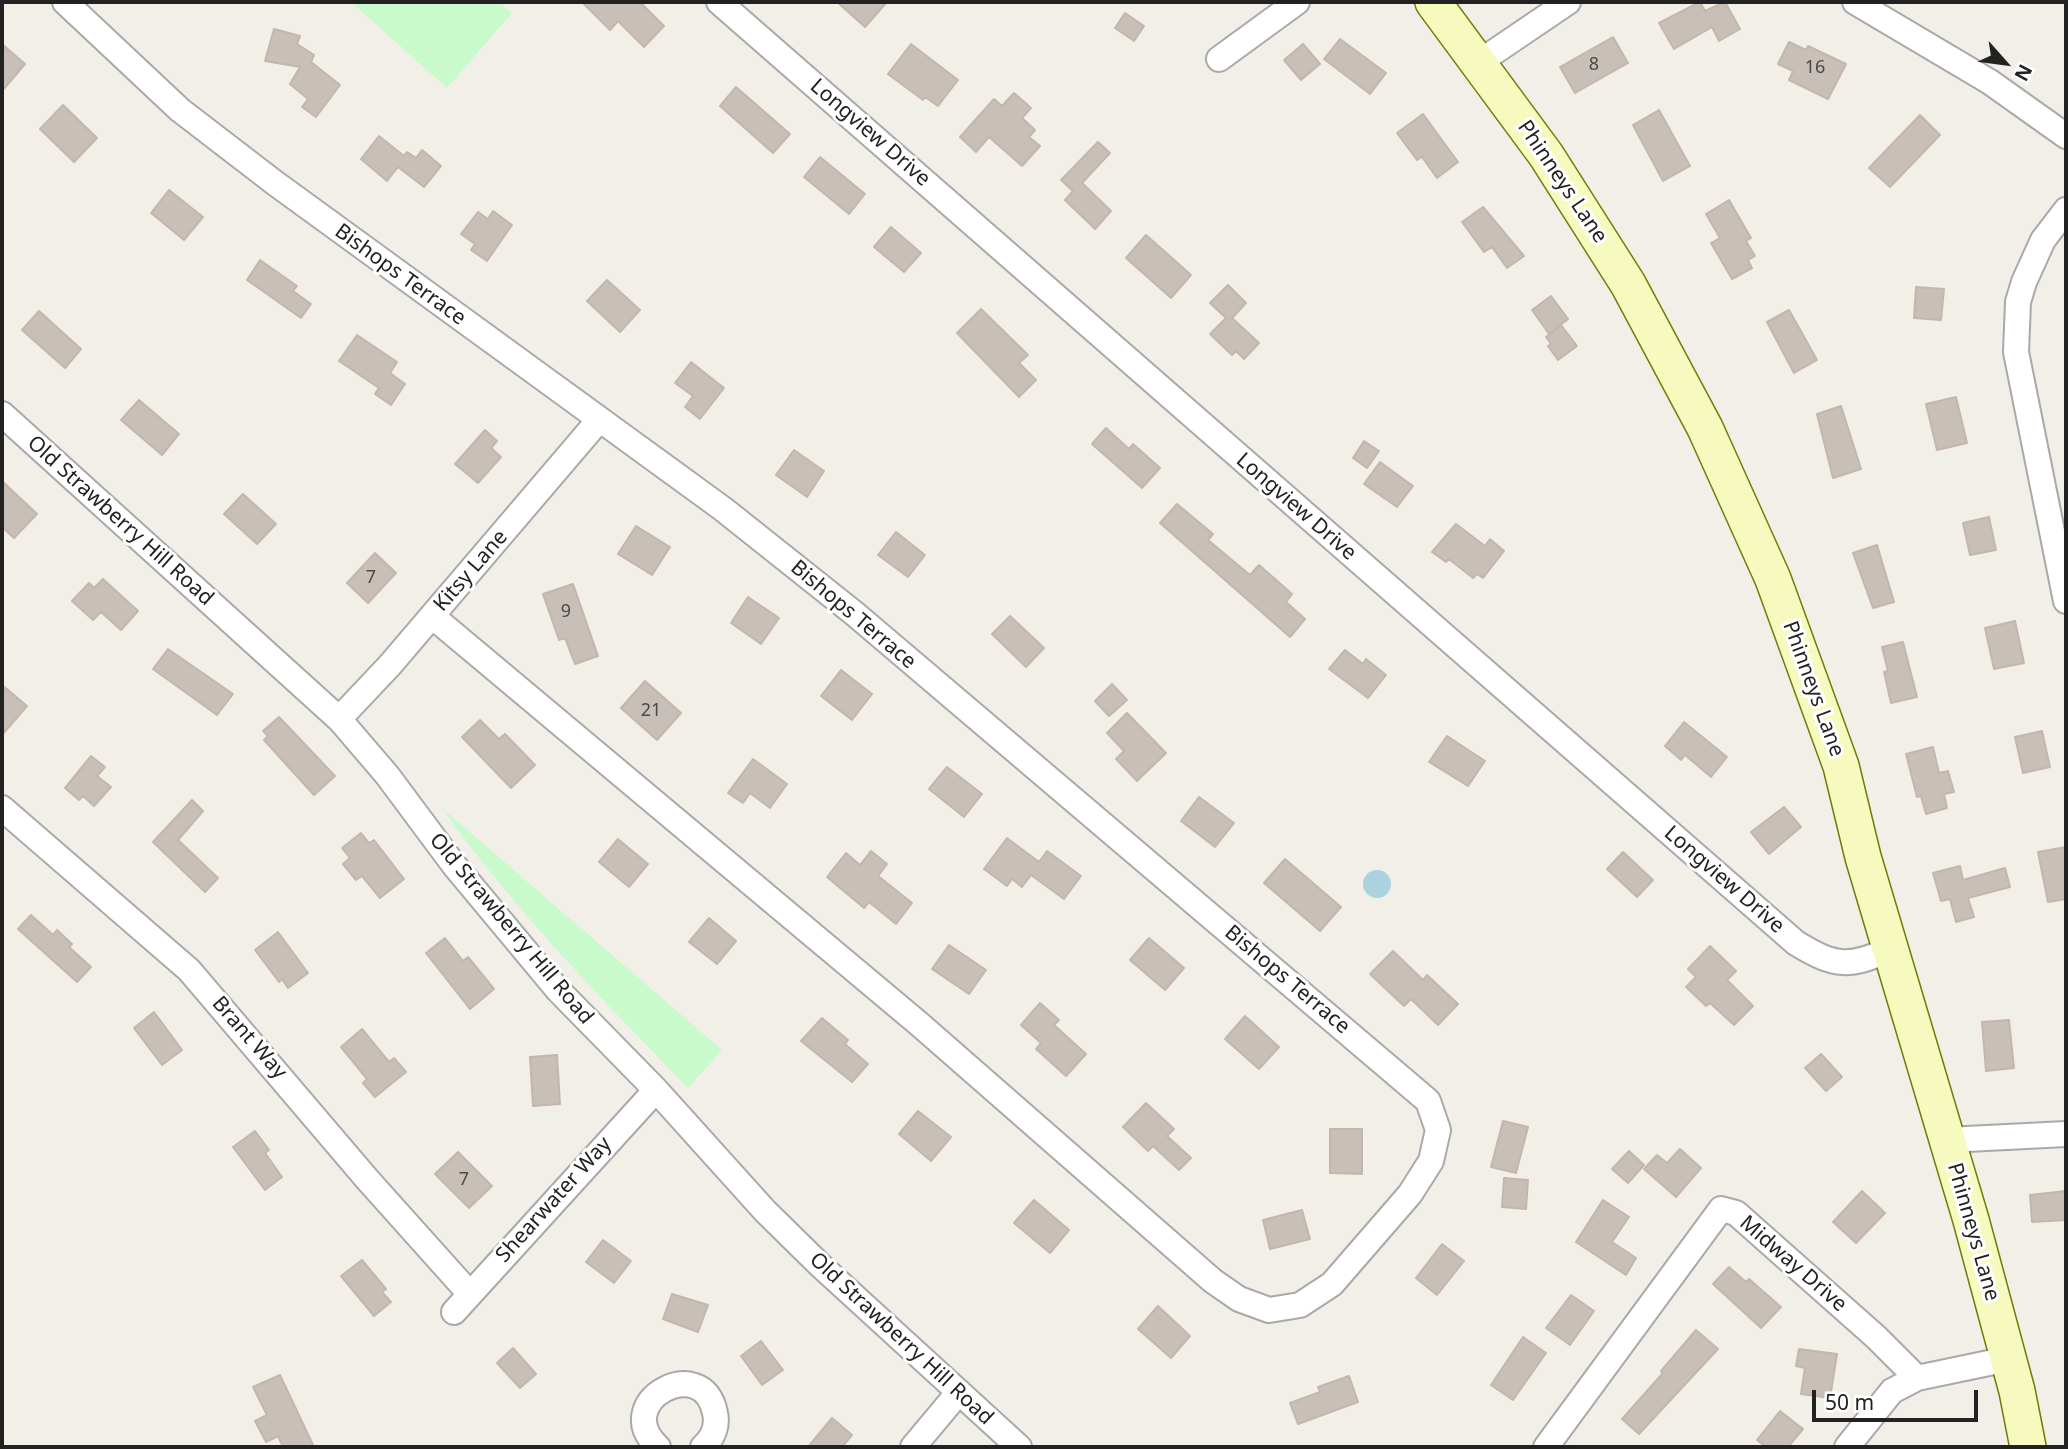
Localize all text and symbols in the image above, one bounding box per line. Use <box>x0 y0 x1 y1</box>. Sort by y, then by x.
north arrow <box>1970 28 2040 98</box>
house number: 8 <box>1589 54 1599 76</box>
house number: 16 <box>1805 57 1825 79</box>
text: N <box>2008 60 2039 86</box>
street label: Longview Drive <box>805 74 935 192</box>
street label: Phinneys Lane <box>1512 116 1612 248</box>
street label: Bishops Terrace <box>330 219 470 331</box>
street label: Old Strawberry Hill Road <box>22 431 218 611</box>
street label: Longview Drive <box>1231 448 1361 566</box>
street label: Kitsy Lane <box>429 525 513 617</box>
street label: Bishops Terrace <box>785 555 921 675</box>
house number: 7 <box>366 567 376 589</box>
house number: 9 <box>561 601 571 623</box>
street label: Phinneys Lane <box>1777 618 1849 760</box>
house number: 21 <box>641 700 661 722</box>
street label: Longview Drive <box>1659 821 1789 939</box>
street label: Old Strawberry Hill Road <box>424 828 598 1030</box>
street label: Bishops Terrace <box>1219 920 1355 1040</box>
street label: Brant Way <box>206 992 292 1084</box>
street label: Shearwater Way <box>491 1132 617 1268</box>
street label: Phinneys Lane <box>1941 1160 2005 1304</box>
house number: 7 <box>459 1169 469 1191</box>
street label: Midway Drive <box>1734 1211 1852 1317</box>
street label: Old Strawberry Hill Road <box>804 1247 998 1431</box>
scale bar <box>1816 1376 1982 1420</box>
text: 50 m <box>1825 1388 1874 1416</box>

